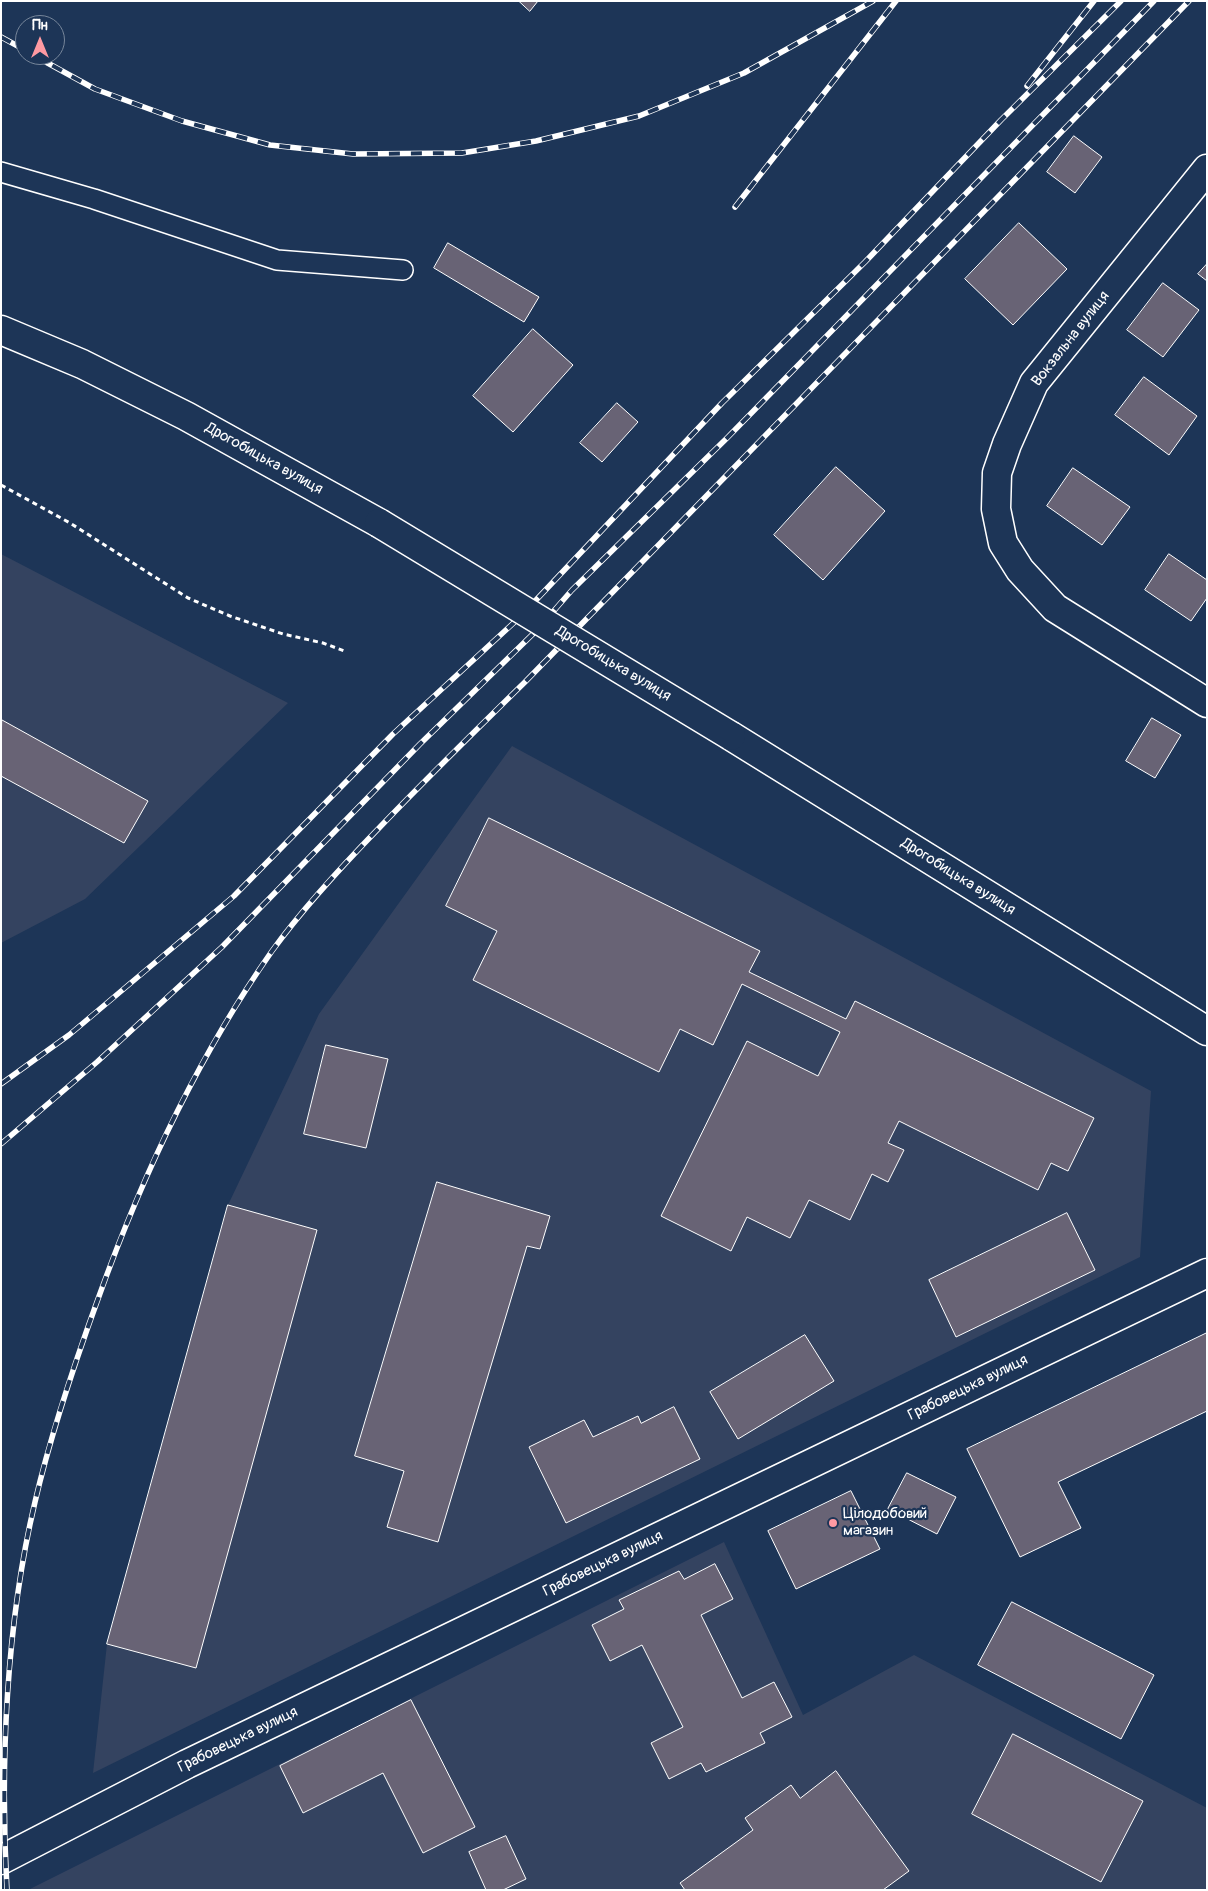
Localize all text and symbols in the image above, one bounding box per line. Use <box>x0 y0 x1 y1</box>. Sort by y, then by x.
north arrow <box>15 15 65 65</box>
text: Пн <box>32 17 48 34</box>
street label: Вокзальна вулиця <box>1028 288 1114 390</box>
street label: Дрогобицька вулиця <box>202 419 326 499</box>
street label: Дрогобицька вулиця <box>552 622 674 706</box>
street label: Дрогобицька вулиця <box>897 834 1019 920</box>
street label: Грабовецька вулиця <box>905 1351 1031 1425</box>
place label: Цілодобовий магазин <box>843 1505 927 1540</box>
marker: Цілодобовий магазин <box>827 1517 839 1529</box>
street label: Грабовецька вулиця <box>540 1527 666 1601</box>
street label: Грабовецька вулиця <box>175 1703 301 1777</box>

